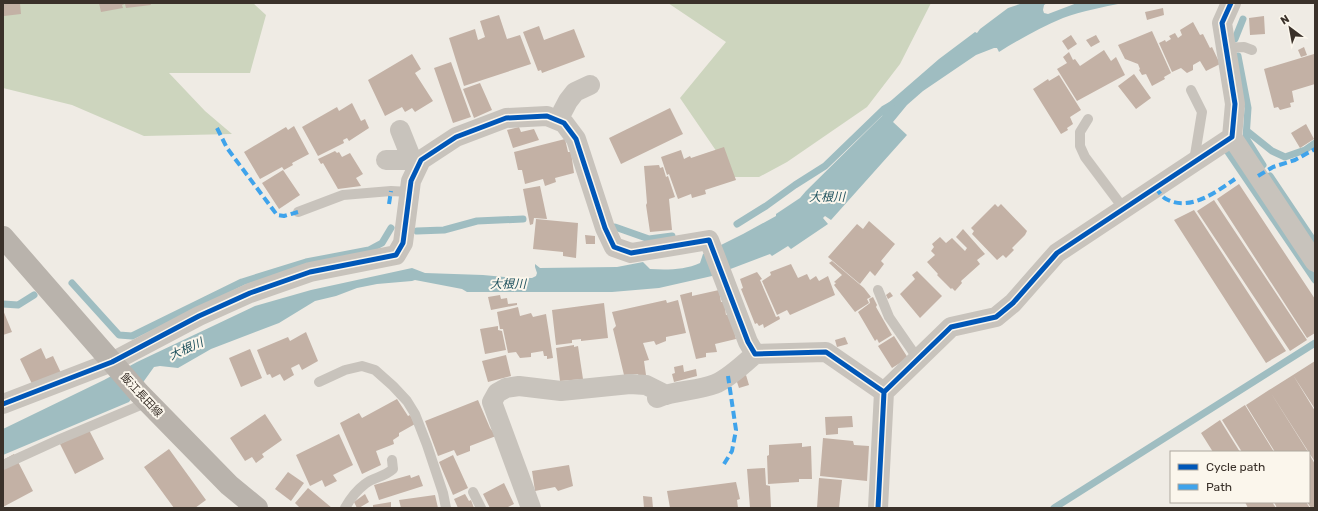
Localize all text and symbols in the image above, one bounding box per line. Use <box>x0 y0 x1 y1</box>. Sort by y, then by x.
north arrow <box>1270 8 1310 48</box>
text: N <box>1278 12 1292 28</box>
water label: 大根川 <box>809 190 847 204</box>
water label: 大根川 <box>490 277 528 291</box>
water label: 大根川 <box>167 334 207 363</box>
street label: 飯江長田線 <box>118 371 165 420</box>
legend <box>1170 451 1310 503</box>
text: Cycle path <box>1206 460 1265 474</box>
text: Path <box>1206 480 1232 494</box>

